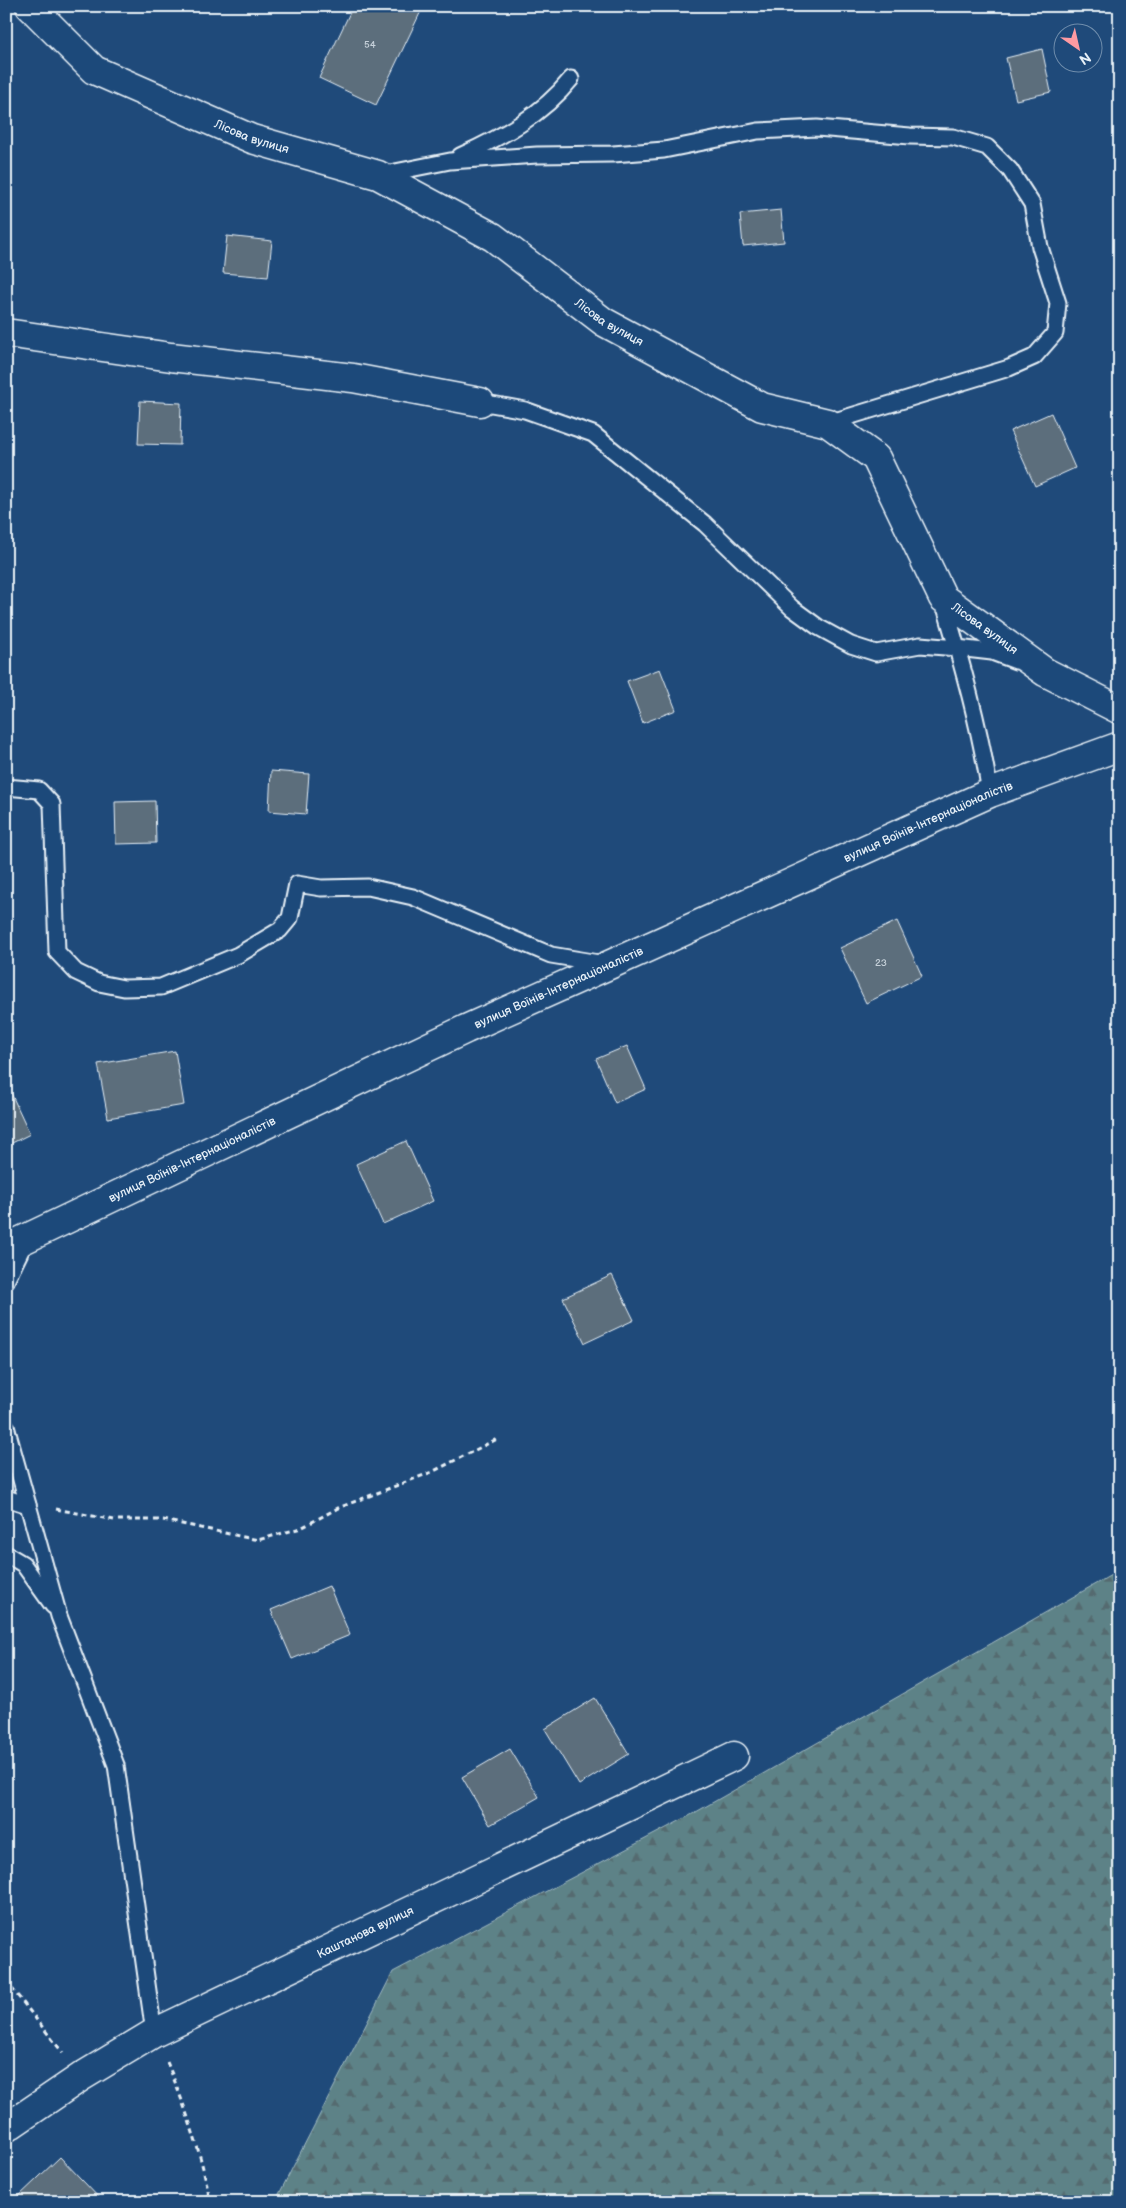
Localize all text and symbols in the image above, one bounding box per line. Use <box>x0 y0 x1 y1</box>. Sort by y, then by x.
north arrow <box>1054 22 1104 72</box>
house number: 54 <box>364 39 376 51</box>
text: N <box>1076 48 1094 68</box>
street label: Лісова вулиця <box>211 116 291 157</box>
street label: Лісова вулиця <box>571 295 646 350</box>
street label: Лісова вулиця <box>948 599 1021 658</box>
street label: вулиця Воїнів-Інтернаціоналістів <box>841 778 1016 866</box>
street label: вулиця Воїнів-Інтернаціоналістів <box>472 943 646 1032</box>
house number: 23 <box>875 957 887 969</box>
street label: вулиця Воїнів-Інтернаціоналістів <box>106 1113 279 1206</box>
street label: Каштанова вулиця <box>315 1903 416 1962</box>

